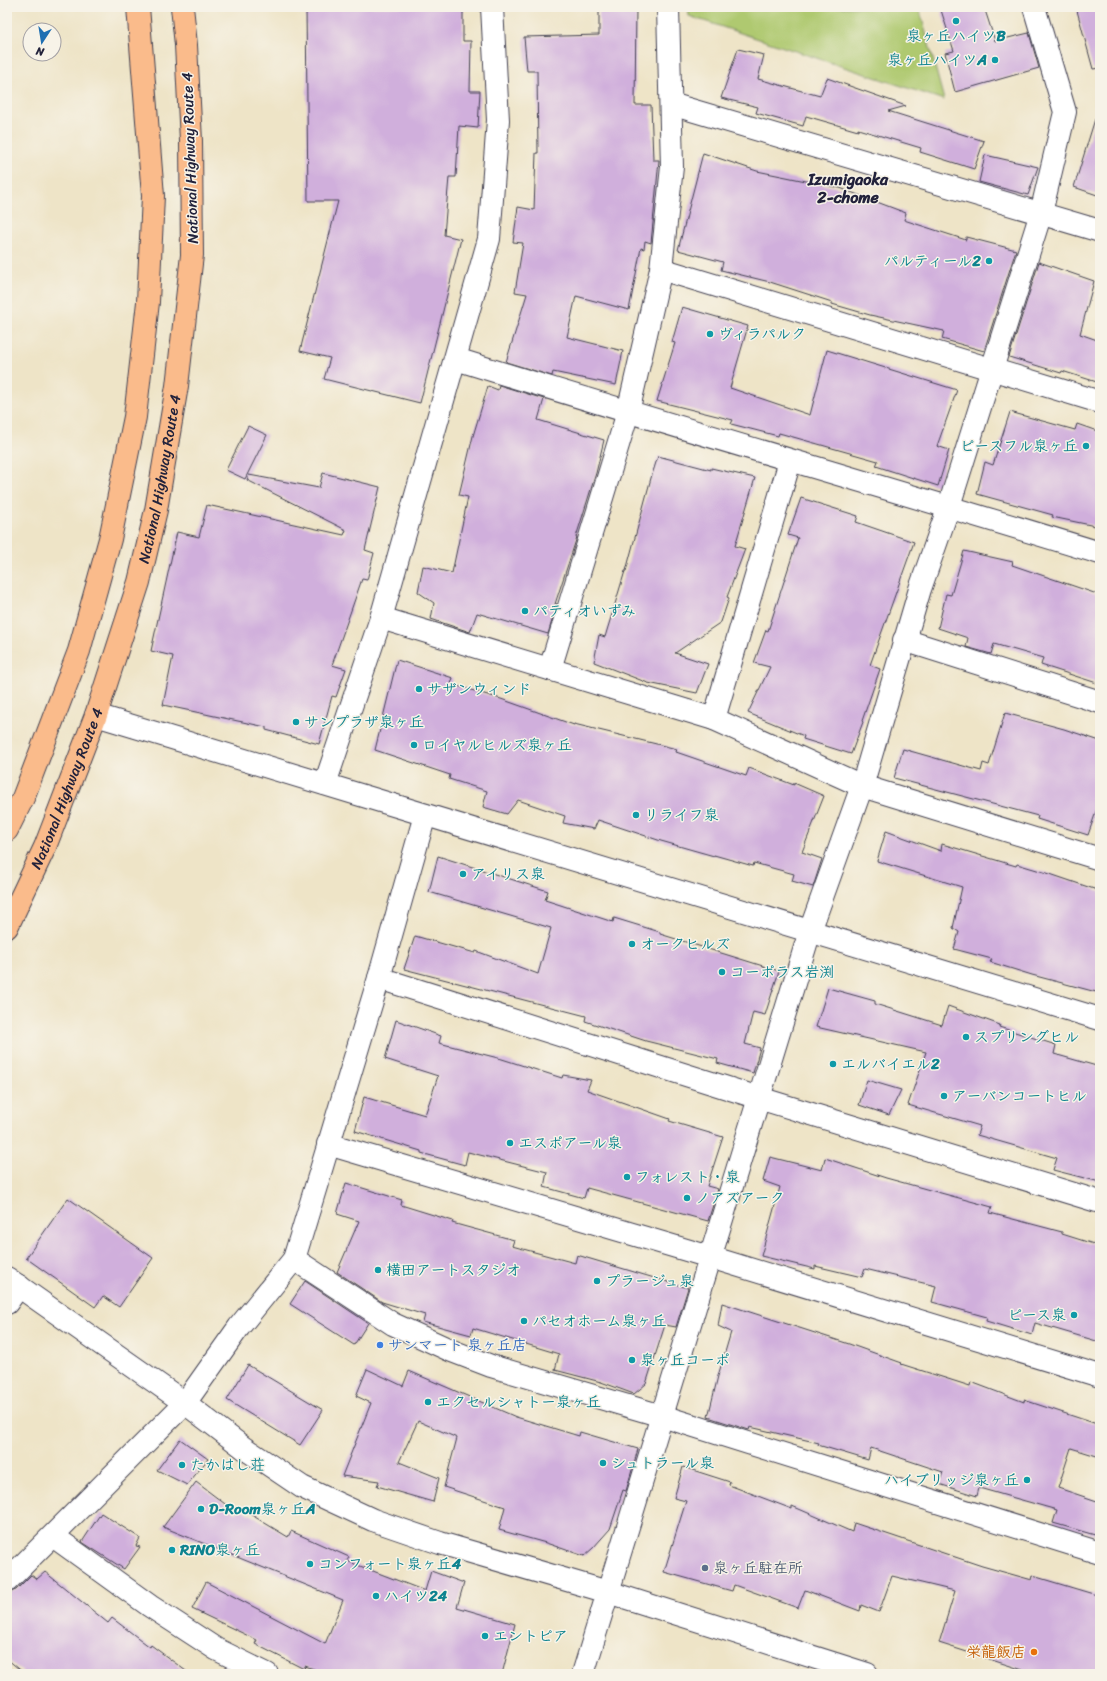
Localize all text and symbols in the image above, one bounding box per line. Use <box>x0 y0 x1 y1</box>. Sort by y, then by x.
marker: 泉ヶ丘ハイツB <box>951 16 961 26</box>
north arrow <box>22 22 62 62</box>
place label: 泉ヶ丘ハイツB <box>906 23 1006 49</box>
text: N <box>34 41 47 62</box>
place label: 泉ヶ丘ハイツA <box>887 47 987 73</box>
marker: 泉ヶ丘ハイツA <box>990 55 1000 65</box>
street label: National Highway Route 4 <box>174 72 206 244</box>
district label: Izumigaoka 2-chome <box>807 165 889 212</box>
place label: パルティール2 <box>884 248 981 274</box>
marker: パルティール2 <box>984 256 994 266</box>
place label: ヴィラパルク <box>718 321 806 347</box>
marker: ヴィラパルク <box>705 329 715 339</box>
street label: National Highway Route 4 <box>131 393 188 566</box>
place label: ピースフル泉ヶ丘 <box>960 433 1078 459</box>
marker: ピースフル泉ヶ丘 <box>1081 441 1091 451</box>
place label: パティオいずみ <box>533 598 636 624</box>
marker: パティオいずみ <box>520 606 530 616</box>
place label: サザンウィンド <box>427 676 531 702</box>
marker: サザンウィンド <box>414 684 424 694</box>
street label: National Highway Route 4 <box>23 705 110 874</box>
place label: サンプラザ泉ヶ丘 <box>304 709 424 735</box>
marker: サンプラザ泉ヶ丘 <box>291 717 301 727</box>
place label: ロイヤルヒルズ泉ヶ丘 <box>422 732 572 758</box>
marker: ロイヤルヒルズ泉ヶ丘 <box>409 740 419 750</box>
place label: リライフ泉 <box>644 802 719 828</box>
marker: リライフ泉 <box>631 810 641 820</box>
place label: アイリス泉 <box>471 861 545 887</box>
marker: アイリス泉 <box>458 869 468 879</box>
place label: オークヒルズ <box>640 931 730 957</box>
marker: オークヒルズ <box>627 939 637 949</box>
place label: コーポラス岩渕 <box>730 959 834 985</box>
marker: コーポラス岩渕 <box>717 967 727 977</box>
place label: スプリングヒル <box>974 1024 1079 1050</box>
marker: スプリングヒル <box>961 1032 971 1042</box>
place label: エルバイエル2 <box>841 1051 940 1077</box>
marker: エルバイエル2 <box>828 1059 838 1069</box>
place label: アーバンコートヒル <box>952 1083 1087 1109</box>
marker: アーバンコートヒル <box>939 1091 949 1101</box>
place label: エスポアール泉 <box>518 1130 622 1156</box>
marker: エスポアール泉 <box>505 1138 515 1148</box>
place label: フォレスト・泉 <box>635 1164 740 1190</box>
marker: フォレスト・泉 <box>622 1172 632 1182</box>
place label: ノアズアーク <box>695 1185 784 1211</box>
marker: ノアズアーク <box>682 1193 692 1203</box>
place label: 横田アートスタジオ <box>386 1257 521 1283</box>
marker: 横田アートスタジオ <box>373 1265 383 1275</box>
place label: プラージュ泉 <box>605 1268 694 1294</box>
marker: プラージュ泉 <box>592 1276 602 1286</box>
place label: ピース泉 <box>1007 1302 1066 1328</box>
place label: パセオホーム泉ヶ丘 <box>532 1308 666 1334</box>
marker: ピース泉 <box>1069 1310 1079 1320</box>
marker: パセオホーム泉ヶ丘 <box>519 1316 529 1326</box>
place label: サンマート 泉ヶ丘店 <box>388 1332 527 1358</box>
marker: サンマート 泉ヶ丘店 <box>375 1340 385 1350</box>
place label: 泉ヶ丘コーポ <box>640 1347 730 1373</box>
marker: 泉ヶ丘コーポ <box>627 1355 637 1365</box>
place label: エクセルシャトー泉ヶ丘 <box>436 1389 601 1415</box>
marker: エクセルシャトー泉ヶ丘 <box>423 1397 433 1407</box>
place label: シュトラール泉 <box>611 1450 714 1476</box>
place label: たかはし荘 <box>190 1452 265 1478</box>
marker: シュトラール泉 <box>598 1458 608 1468</box>
marker: たかはし荘 <box>177 1460 187 1470</box>
place label: ハイブリッジ泉ヶ丘 <box>884 1467 1019 1493</box>
marker: ハイブリッジ泉ヶ丘 <box>1022 1475 1032 1485</box>
place label: D-Room泉ヶ丘A <box>209 1496 316 1522</box>
marker: D-Room泉ヶ丘A <box>196 1504 206 1514</box>
place label: RINO泉ヶ丘 <box>179 1537 260 1563</box>
marker: RINO泉ヶ丘 <box>167 1545 177 1555</box>
place label: コンフォート泉ヶ丘4 <box>318 1551 462 1577</box>
place label: 泉ヶ丘駐在所 <box>713 1555 803 1581</box>
marker: コンフォート泉ヶ丘4 <box>305 1559 315 1569</box>
marker: 泉ヶ丘駐在所 <box>700 1563 710 1573</box>
place label: ハイツ24 <box>384 1583 448 1609</box>
marker: ハイツ24 <box>371 1591 381 1601</box>
place label: エントピア <box>493 1623 568 1649</box>
marker: エントピア <box>480 1631 490 1641</box>
place label: 栄龍飯店 <box>966 1639 1026 1665</box>
marker: 栄龍飯店 <box>1029 1647 1039 1657</box>

